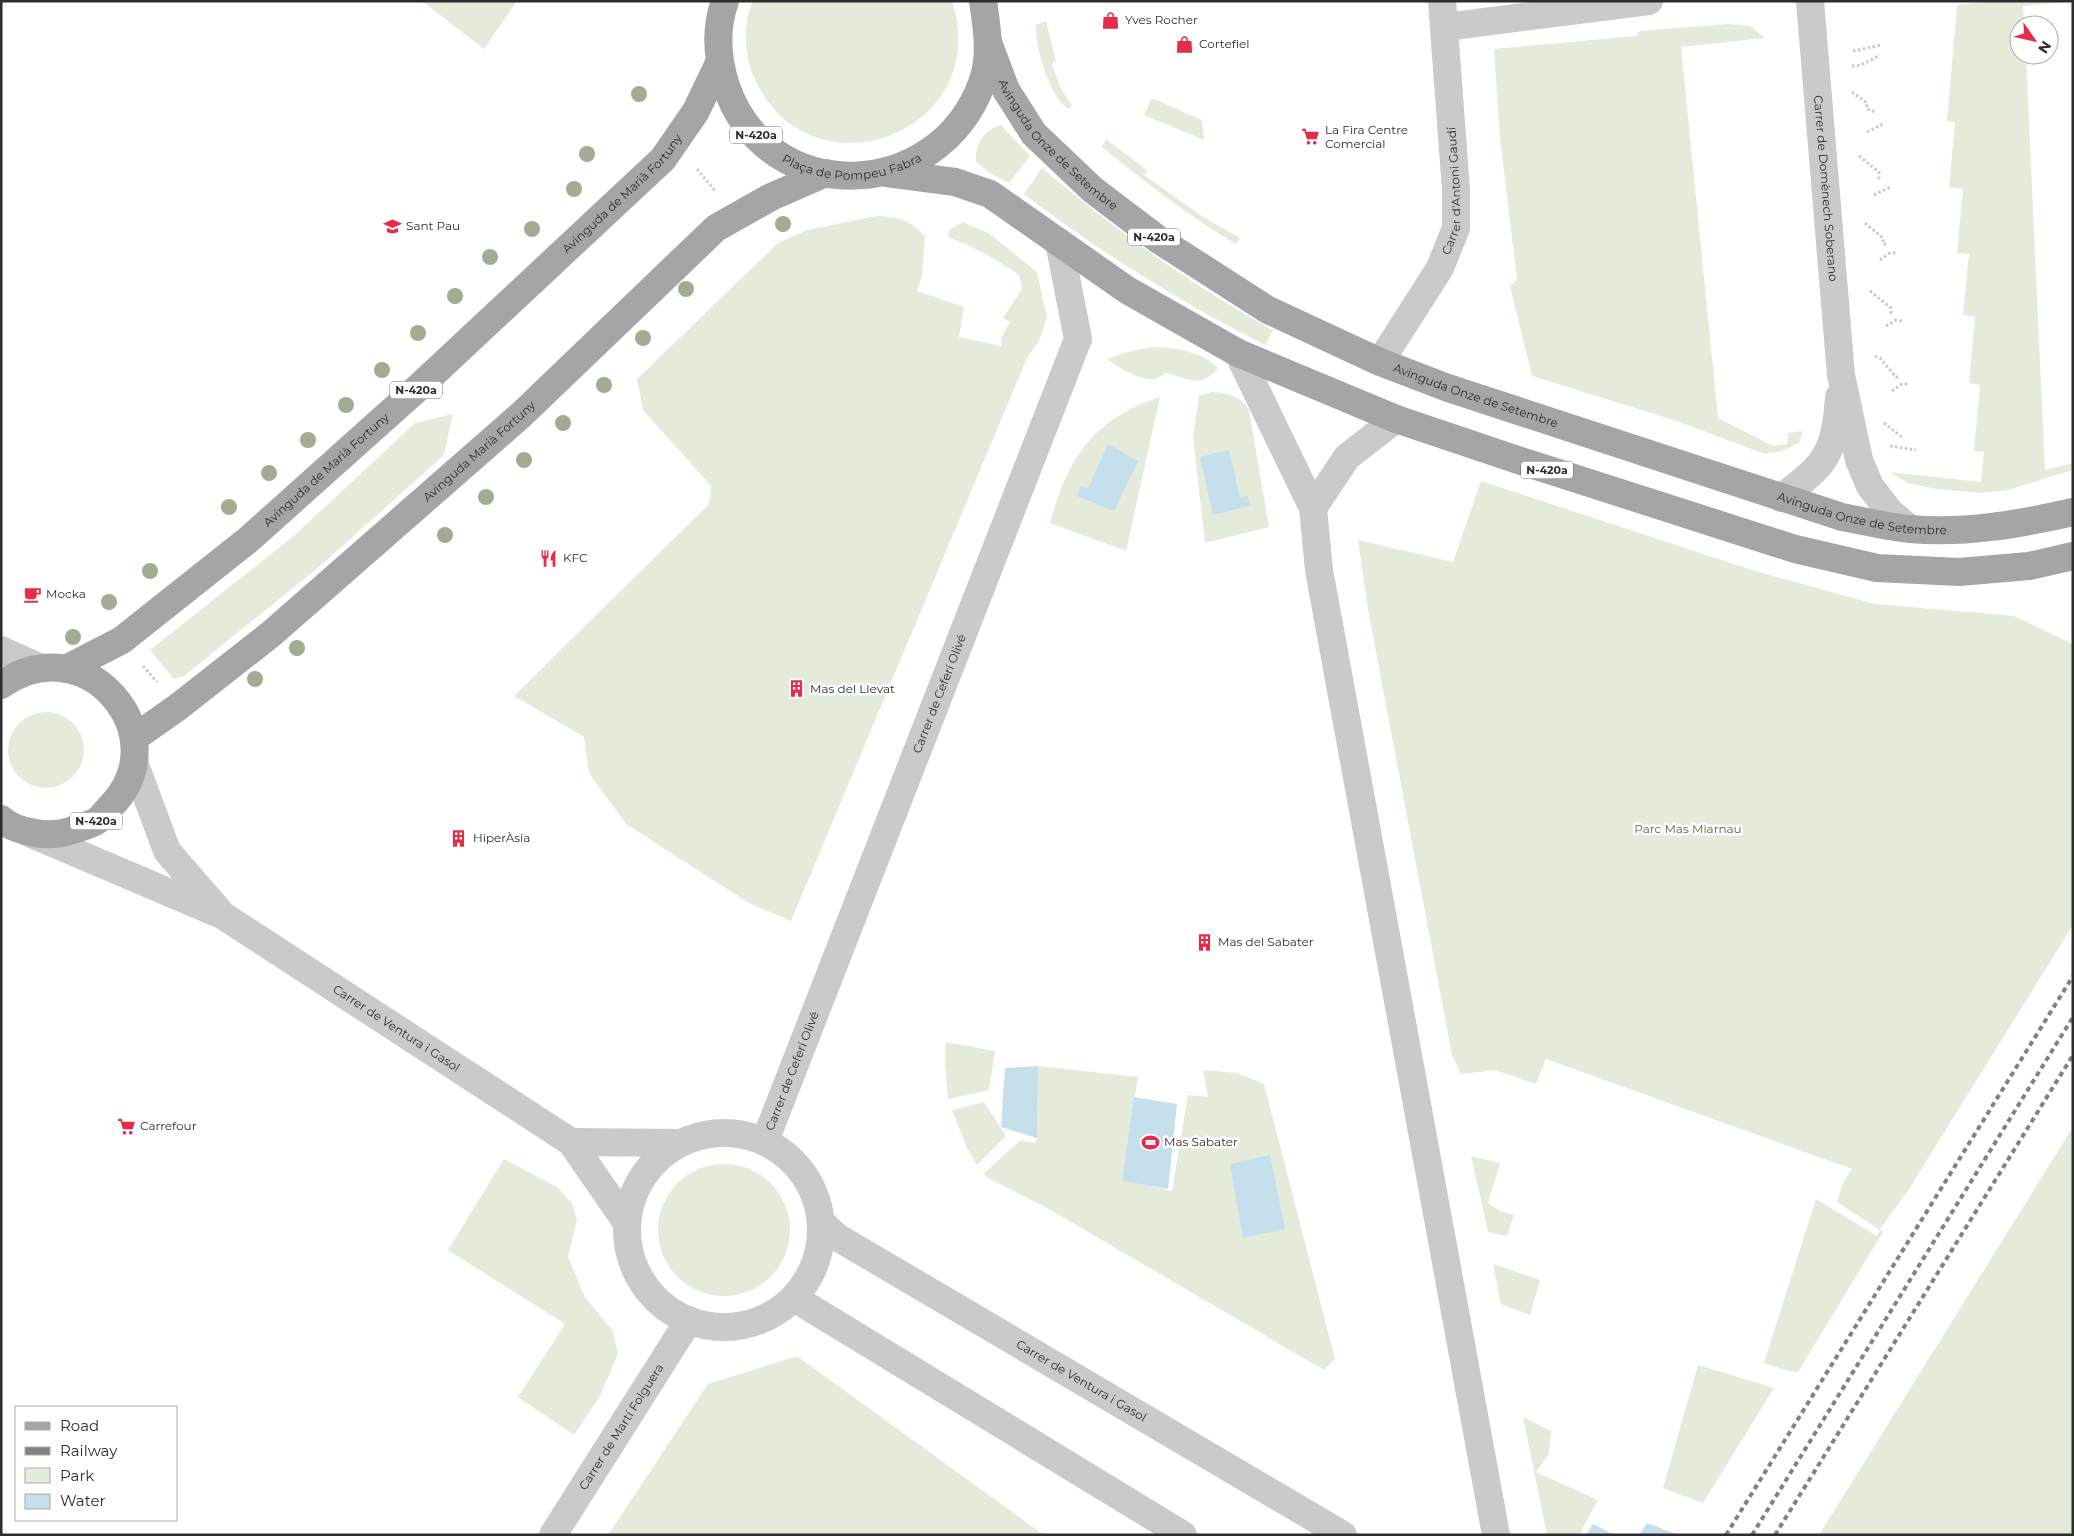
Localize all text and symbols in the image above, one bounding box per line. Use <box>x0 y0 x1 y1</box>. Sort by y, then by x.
shop icon: Yves Rocher <box>1101 10 1121 30</box>
place label: Yves Rocher <box>1125 12 1198 27</box>
north arrow <box>2009 15 2059 65</box>
shop icon: Cortefiel <box>1175 34 1195 54</box>
place label: Cortefiel <box>1199 36 1249 51</box>
text: N <box>2034 38 2055 57</box>
street label: Avinguda Onze de Setembre <box>996 77 1121 213</box>
street label: Carrer de Domènech Soberano <box>1811 95 1841 282</box>
place label: La Fira Centre Comercial <box>1325 122 1408 151</box>
road number: N-420a <box>730 126 782 144</box>
street label: Carrer d'Antoni Gaudí <box>1438 126 1463 257</box>
supermarket icon: La Fira Centre Comercial <box>1301 127 1321 147</box>
street label: Avinguda de Marià Fortuny <box>559 131 685 256</box>
street label: Plaça de Pompeu Fabra <box>781 147 925 161</box>
text: Plaça de Pompeu Fabra <box>780 150 924 183</box>
school or university icon: Sant Pau <box>382 216 402 236</box>
place label: Sant Pau <box>406 218 460 233</box>
road number: N-420a <box>1128 228 1180 246</box>
street label: Avinguda Onze de Setembre <box>1391 360 1560 431</box>
road number: N-420a <box>390 382 442 398</box>
street label: Avinguda Marià Fortuny <box>420 397 539 505</box>
street label: Avinguda de Marià Fortuny <box>260 409 392 530</box>
road number: N-420a <box>1521 462 1573 478</box>
street label: Avinguda Onze de Setembre <box>1776 488 1947 537</box>
restaurant icon: KFC <box>539 548 559 568</box>
place label: KFC <box>563 550 588 565</box>
cafe icon: Mocka <box>22 584 42 604</box>
place label: Mocka <box>46 586 86 601</box>
street label: Carrer de Ceferí Olivé <box>909 632 969 755</box>
building icon: Mas del Llevat <box>786 679 806 699</box>
place label: Mas del Llevat <box>810 681 895 696</box>
road number: N-420a <box>70 812 122 829</box>
park label: Parc Mas Miarnau <box>1634 821 1742 836</box>
building icon: HiperÀsia <box>449 828 469 848</box>
place label: HiperÀsia <box>473 830 530 845</box>
building icon: Mas del Sabater <box>1194 932 1214 952</box>
place label: Mas del Sabater <box>1218 934 1314 949</box>
street label: Carrer de Ventura i Gasol <box>330 981 463 1075</box>
street label: Carrer de Ceferí Olivé <box>762 1009 822 1133</box>
supermarket icon: Carrefour <box>116 1116 136 1136</box>
place label: Carrefour <box>140 1118 197 1133</box>
sports icon: Mas Sabater <box>1140 1132 1160 1152</box>
place label: Mas Sabater <box>1164 1134 1238 1149</box>
street label: Carrer de Ventura i Gasol <box>1014 1336 1149 1425</box>
street label: Carrer de Martí Folguera <box>575 1361 667 1493</box>
legend <box>15 1406 178 1521</box>
text: Road <box>60 1416 99 1435</box>
text: Railway <box>60 1441 118 1460</box>
text: Park <box>60 1466 94 1485</box>
text: Water <box>60 1491 106 1510</box>

